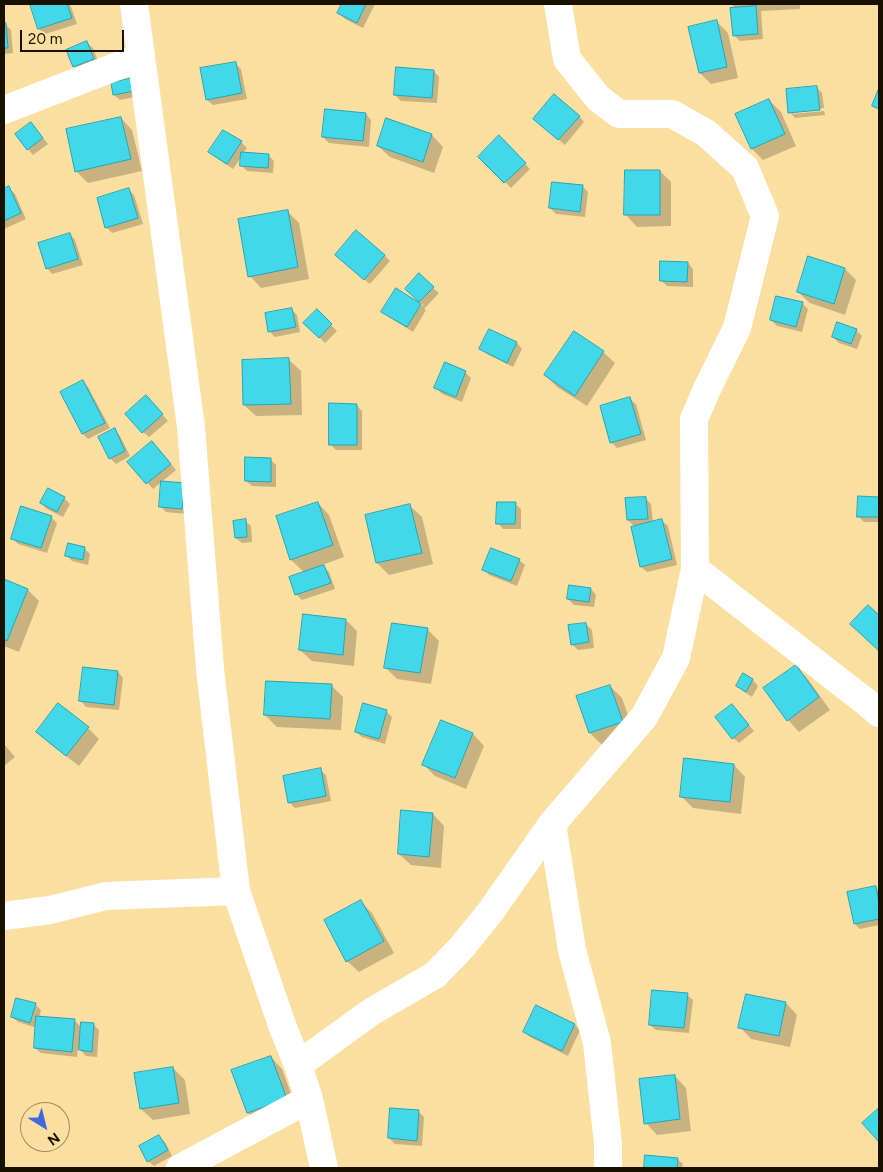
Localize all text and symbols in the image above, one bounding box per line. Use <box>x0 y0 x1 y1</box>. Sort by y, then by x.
scale bar <box>22 20 126 52</box>
text: 20 m <box>28 30 62 48</box>
north arrow <box>20 1102 70 1152</box>
text: N <box>44 1129 63 1149</box>

